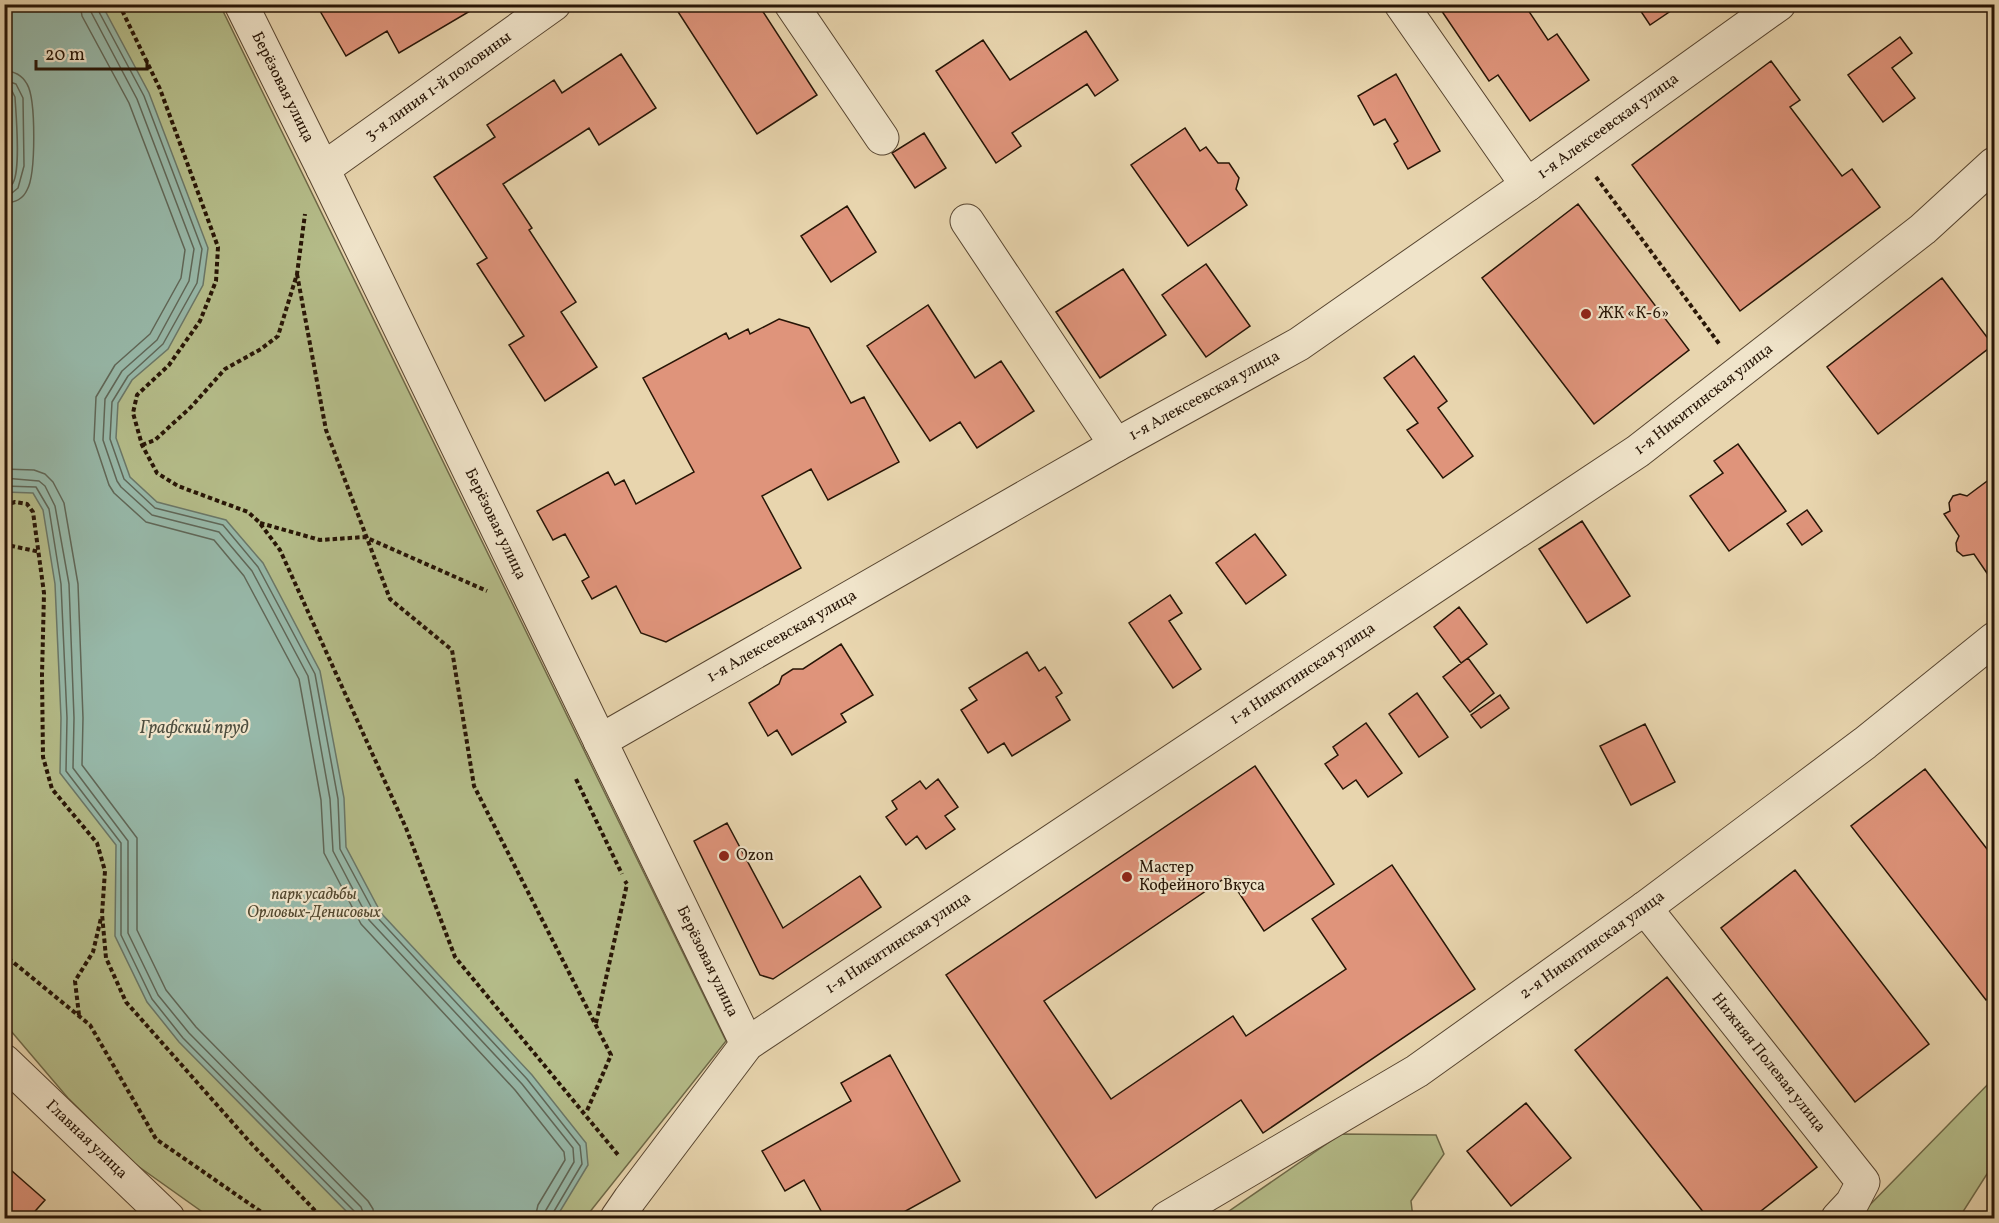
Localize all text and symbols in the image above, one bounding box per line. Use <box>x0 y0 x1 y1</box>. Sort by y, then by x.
street label: 3-я линия 1-й половины <box>361 27 516 146</box>
street label: Берёзовая улица <box>246 28 319 147</box>
scale bar <box>36 33 147 71</box>
text: 20 m <box>45 43 85 68</box>
street label: 1-я Алексеевская улица <box>1533 68 1684 185</box>
place label: ЖК «К-6» <box>1598 303 1669 325</box>
marker: ЖК «К-6» <box>1579 307 1593 321</box>
street label: 1-я Никитинская улица <box>1630 339 1778 461</box>
street label: 1-я Алексеевская улица <box>1125 345 1284 447</box>
street label: Берёзовая улица <box>459 465 532 584</box>
street label: 1-я Алексеевская улица <box>703 585 861 688</box>
street label: 1-я Никитинская улица <box>1226 618 1380 731</box>
water label: Графский пруд <box>140 716 249 741</box>
place label: Ozon <box>736 845 774 867</box>
marker: Ozon <box>717 849 731 863</box>
place label: Мастер Кофейного Вкуса <box>1139 857 1265 897</box>
marker: Мастер Кофейного Вкуса <box>1120 870 1134 884</box>
park label: парк усадьбы Орловых-Денисовых <box>247 884 382 924</box>
street label: 2-я Никитинская улица <box>1516 886 1670 1005</box>
street label: 1-я Никитинская улица <box>821 887 976 1000</box>
street label: Берёзовая улица <box>671 902 743 1021</box>
street label: Нижняя Полевая улица <box>1706 989 1831 1137</box>
street label: Главная улица <box>40 1095 132 1184</box>

